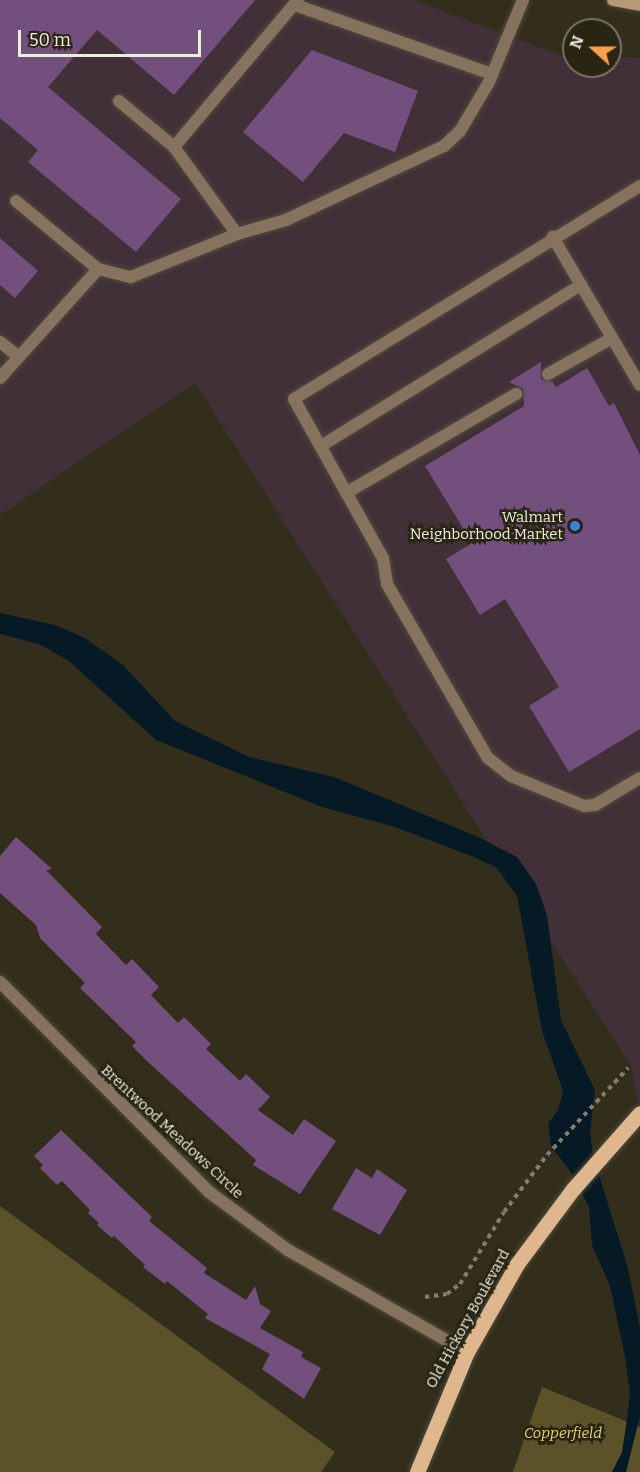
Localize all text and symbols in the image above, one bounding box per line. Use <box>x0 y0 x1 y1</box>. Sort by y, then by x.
scale bar <box>21 18 204 56</box>
north arrow <box>562 18 622 78</box>
text: 50 m <box>29 29 71 51</box>
text: N <box>566 33 588 51</box>
place label: Walmart Neighborhood Market <box>410 508 563 543</box>
marker: Walmart Neighborhood Market <box>568 519 582 533</box>
street label: Brentwood Meadows Circle <box>97 1061 247 1203</box>
street label: Old Hickory Boulevard <box>422 1246 514 1392</box>
park label: Copperfield <box>524 1425 602 1443</box>

